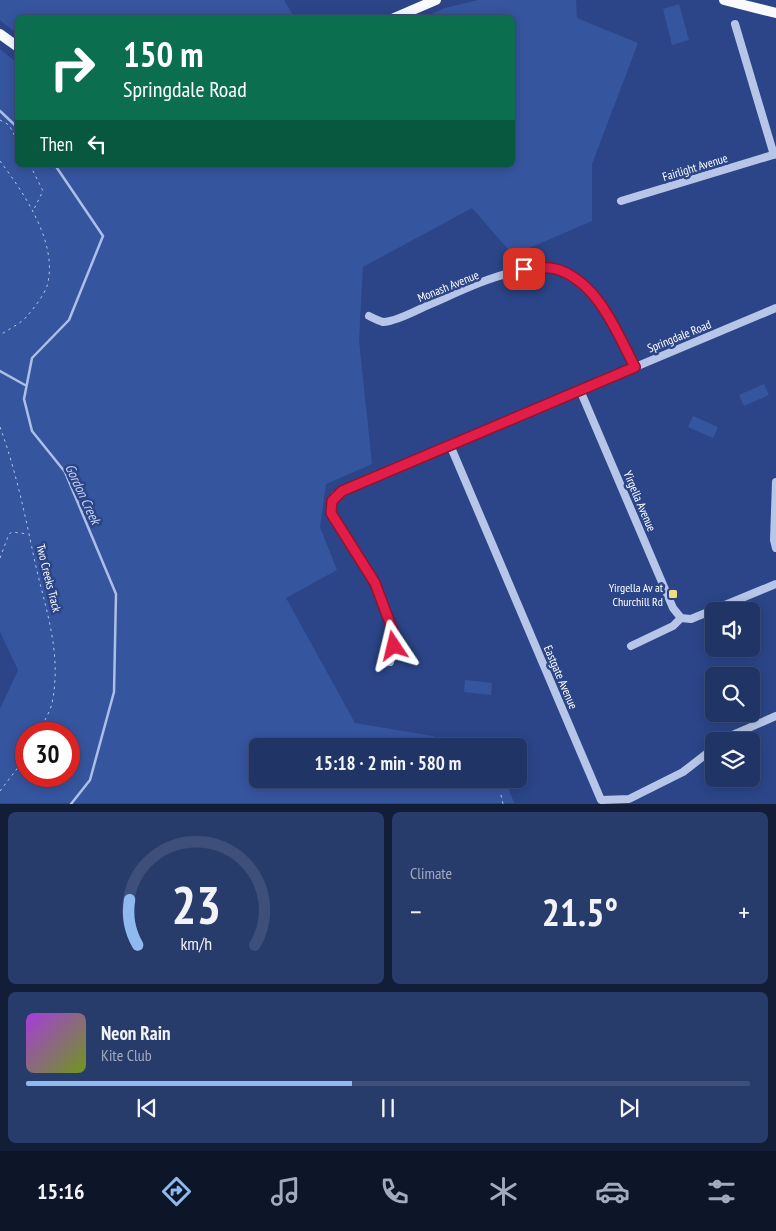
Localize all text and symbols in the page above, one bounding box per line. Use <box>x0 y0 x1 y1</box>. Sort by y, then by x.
text: 150 m <box>123 31 204 77</box>
icon: right <box>40 35 105 100</box>
text: Springdale Road <box>123 75 247 103</box>
icon: left <box>83 130 111 158</box>
text: Then <box>40 132 73 156</box>
street label: Fairlight Avenue <box>661 150 729 184</box>
pin <box>503 248 545 290</box>
icon: arrive <box>510 255 538 283</box>
street label: Monash Avenue <box>415 267 481 305</box>
street label: Springdale Road <box>645 316 713 356</box>
water label: Gordon Creek <box>61 461 106 529</box>
street label: Yirgella Avenue <box>621 468 660 534</box>
street label: Two Creeks Track <box>33 542 65 614</box>
place label: Yirgella Av at Churchill Rd <box>609 580 664 609</box>
marker: Yirgella Av at Churchill Rd <box>667 588 679 600</box>
map controls <box>705 602 760 787</box>
button: sound <box>705 602 760 657</box>
position arrow <box>367 619 419 671</box>
street label: Eastgate Avenue <box>541 643 581 711</box>
button: search <box>705 667 760 722</box>
speed limit sign: 30 <box>15 722 80 787</box>
button: layers <box>705 732 760 787</box>
text: 15:18 · 2 min · 580 m <box>315 751 461 775</box>
text: Climate <box>410 863 452 883</box>
text: 23 <box>171 871 221 938</box>
text: 21.5° <box>542 887 618 936</box>
text: − <box>410 893 422 930</box>
text: + <box>738 893 750 930</box>
text: km/h <box>180 932 212 955</box>
text: Neon Rain <box>101 1021 170 1045</box>
text: Kite Club <box>101 1045 152 1065</box>
icon: previous <box>133 1094 161 1122</box>
icon: pause <box>374 1094 402 1122</box>
icon: next <box>615 1094 643 1122</box>
icon: directions <box>159 1174 194 1209</box>
icon: music <box>268 1174 303 1209</box>
icon: phone <box>377 1174 412 1209</box>
icon: climate <box>486 1174 521 1209</box>
icon: car <box>595 1174 630 1209</box>
icon: filters <box>704 1174 739 1209</box>
text: 15:16 <box>37 1177 85 1205</box>

